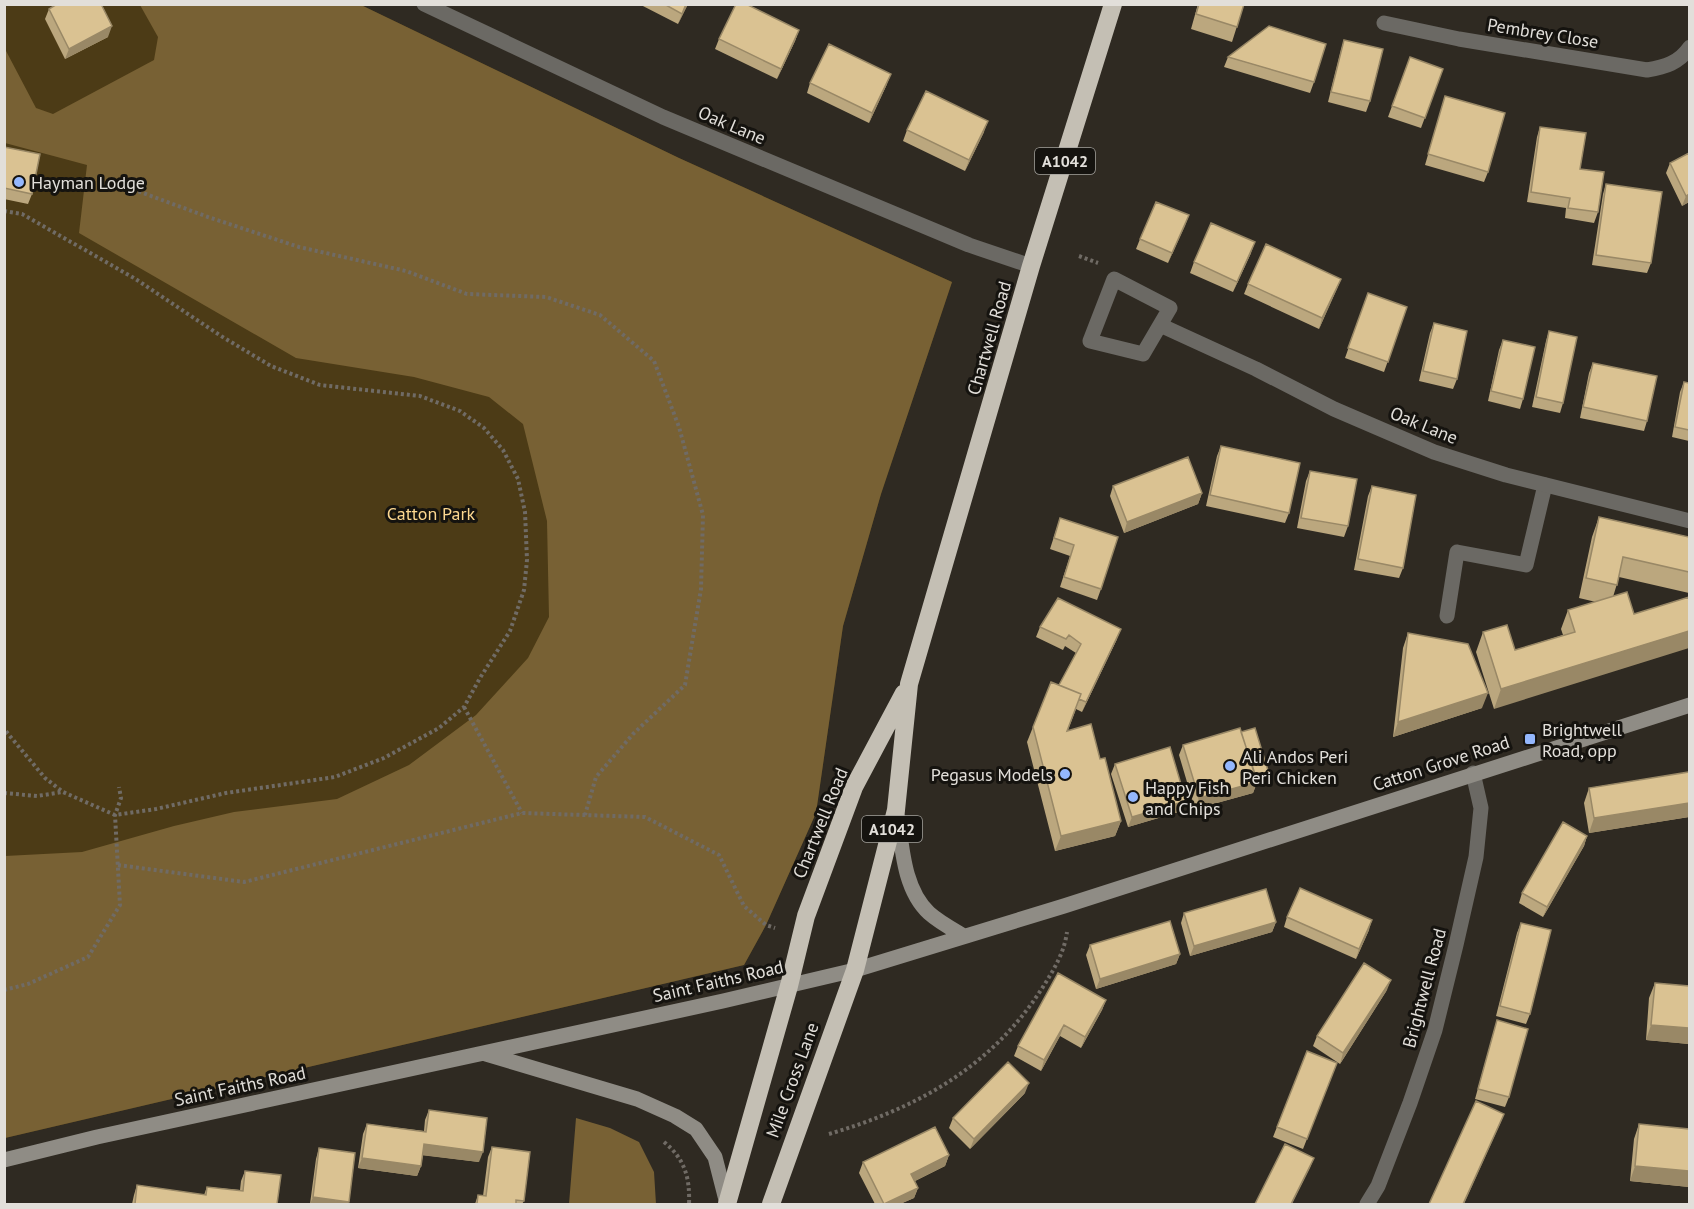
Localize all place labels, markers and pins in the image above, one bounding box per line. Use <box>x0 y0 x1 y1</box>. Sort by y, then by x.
place label: Hayman Lodge <box>31 171 145 194</box>
marker: Hayman Lodge <box>12 175 26 189</box>
place label: Brightwell Road, opp <box>1542 718 1623 762</box>
marker: Brightwell Road, opp <box>1523 732 1537 746</box>
place label: Ali Andos Peri Peri Chicken <box>1242 745 1348 789</box>
marker: Ali Andos Peri Peri Chicken <box>1223 759 1237 773</box>
place label: Pegasus Models <box>931 763 1053 786</box>
marker: Pegasus Models <box>1058 767 1072 781</box>
place label: Happy Fish and Chips <box>1145 776 1229 820</box>
marker: Happy Fish and Chips <box>1126 790 1140 804</box>

